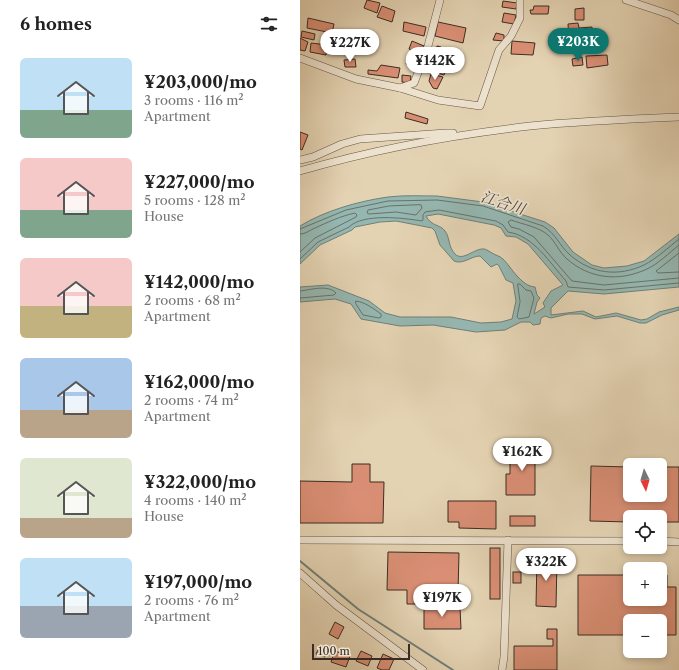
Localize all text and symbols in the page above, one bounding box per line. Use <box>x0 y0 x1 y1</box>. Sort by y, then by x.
icon: filters <box>258 13 280 35</box>
text: 6 homes <box>20 14 92 34</box>
pin: ¥203K <box>550 28 606 62</box>
pin: ¥227K <box>322 29 378 63</box>
text: ¥203K <box>557 33 599 49</box>
text: ¥227K <box>329 34 371 50</box>
pin: ¥142K <box>407 47 463 81</box>
text: ¥142K <box>415 52 455 68</box>
text: ¥203,000/mo <box>144 72 257 92</box>
icon: home <box>52 74 100 122</box>
text: 3 rooms · 116 m² <box>144 92 244 108</box>
text: Apartment <box>144 108 211 124</box>
text: ¥227,000/mo <box>144 172 254 192</box>
icon: home <box>52 174 100 222</box>
water label: 江合川 <box>479 187 529 219</box>
text: 5 rooms · 128 m² <box>144 192 246 208</box>
text: House <box>144 208 184 224</box>
text: ¥142,000/mo <box>144 272 254 292</box>
icon: home <box>52 274 100 322</box>
text: 2 rooms · 68 m² <box>144 292 241 308</box>
text: Apartment <box>144 308 211 324</box>
text: ¥162,000/mo <box>144 372 254 392</box>
icon: home <box>52 374 100 422</box>
text: 2 rooms · 74 m² <box>144 392 239 408</box>
text: Apartment <box>144 408 211 424</box>
pin: ¥162K <box>494 438 550 472</box>
text: ¥162K <box>502 443 542 459</box>
north arrow <box>623 458 667 502</box>
map controls <box>623 458 667 658</box>
text: ¥322,000/mo <box>144 472 256 492</box>
icon: home <box>52 474 100 522</box>
text: 4 rooms · 140 m² <box>144 492 247 508</box>
text: House <box>144 508 184 524</box>
button: locate <box>623 510 667 554</box>
pin: ¥322K <box>518 548 574 582</box>
text: ¥322K <box>525 553 567 569</box>
button: + <box>623 562 667 606</box>
text: ¥197,000/mo <box>144 572 252 592</box>
icon: home <box>52 574 100 622</box>
pin: ¥197K <box>414 584 470 618</box>
text: ¥197K <box>422 589 462 605</box>
text: 2 rooms · 76 m² <box>144 592 239 608</box>
text: Apartment <box>144 608 211 624</box>
button: − <box>623 614 667 658</box>
scale bar <box>312 642 410 661</box>
text: 100 m <box>318 644 350 658</box>

